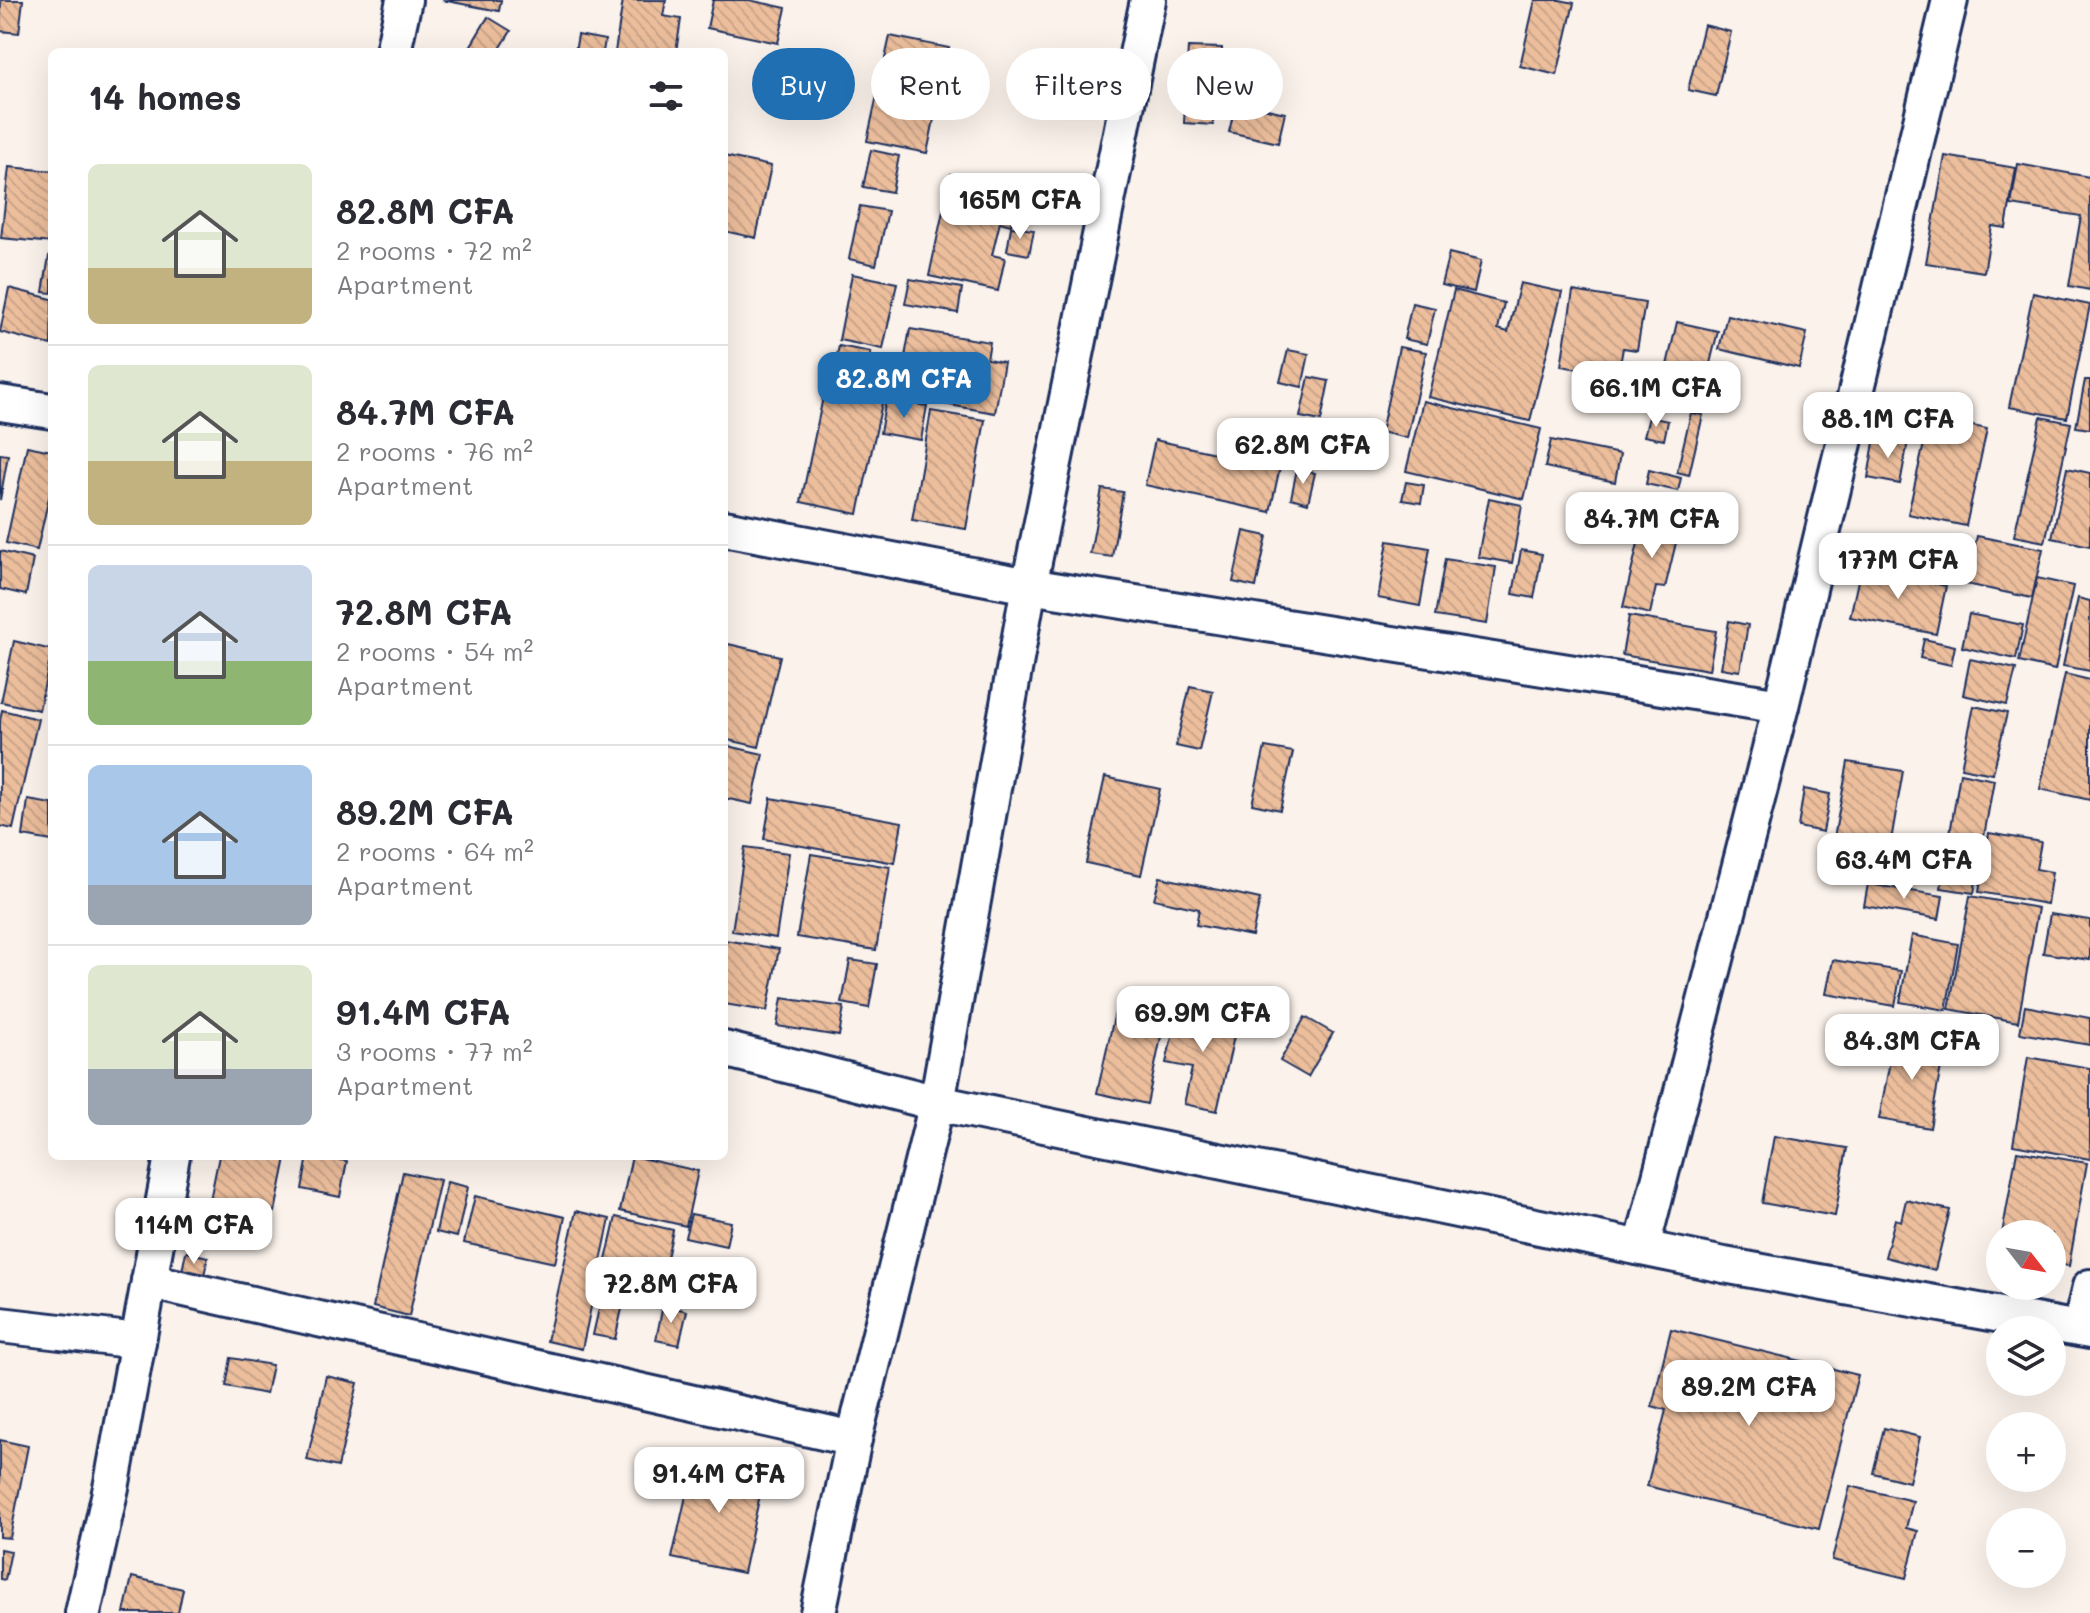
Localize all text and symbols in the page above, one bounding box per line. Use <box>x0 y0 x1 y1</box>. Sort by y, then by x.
chip: Buy <box>752 48 855 120</box>
chip: Rent <box>871 48 990 120</box>
chip: Filters <box>1006 48 1151 120</box>
chip: New <box>1167 48 1283 120</box>
text: 14 homes <box>88 74 242 119</box>
icon: filters <box>644 74 688 118</box>
pin: 165M CFA <box>937 173 1103 241</box>
text: 165M CFA <box>958 182 1082 216</box>
text: 82.8M CFA <box>336 188 515 233</box>
icon: home <box>152 196 248 292</box>
text: 2 rooms · 72 m² <box>336 233 532 267</box>
text: Apartment <box>336 267 473 301</box>
pin: 82.8M CFA <box>812 352 996 420</box>
text: 82.8M CFA <box>836 361 972 395</box>
pin: 66.1M CFA <box>1564 361 1748 429</box>
text: 66.1M CFA <box>1590 370 1722 404</box>
text: 84.7M CFA <box>336 389 515 434</box>
pin: 88.1M CFA <box>1796 392 1980 460</box>
icon: home <box>152 397 248 493</box>
text: 88.1M CFA <box>1821 401 1955 435</box>
pin: 62.8M CFA <box>1211 418 1395 486</box>
text: 62.8M CFA <box>1235 427 1371 461</box>
text: 2 rooms · 76 m² <box>336 434 533 468</box>
text: Apartment <box>336 468 473 502</box>
pin: 84.7M CFA <box>1560 492 1744 560</box>
text: 84.7M CFA <box>1584 501 1720 535</box>
pin: 177M CFA <box>1815 533 1981 601</box>
text: 177M CFA <box>1837 542 1959 576</box>
text: 72.8M CFA <box>336 589 513 634</box>
icon: home <box>152 597 248 693</box>
text: 2 rooms · 54 m² <box>336 634 533 668</box>
text: Apartment <box>336 668 473 702</box>
text: 89.2M CFA <box>336 789 514 834</box>
icon: home <box>152 797 248 893</box>
pin: 63.4M CFA <box>1812 833 1996 901</box>
text: 2 rooms · 64 m² <box>336 834 534 868</box>
text: 63.4M CFA <box>1835 842 1973 876</box>
text: Apartment <box>336 868 473 902</box>
pin: 69.9M CFA <box>1111 986 1295 1054</box>
text: 91.4M CFA <box>336 989 511 1034</box>
text: 69.9M CFA <box>1135 995 1271 1029</box>
icon: home <box>152 997 248 1093</box>
pin: 84.3M CFA <box>1820 1014 2004 1082</box>
text: 84.3M CFA <box>1843 1023 1981 1057</box>
text: 3 rooms · 77 m² <box>336 1034 533 1068</box>
text: Apartment <box>336 1068 473 1102</box>
pin: 114M CFA <box>111 1198 277 1266</box>
text: 114M CFA <box>133 1207 255 1241</box>
north arrow <box>1986 1220 2066 1300</box>
map controls <box>1986 1220 2066 1588</box>
pin: 72.8M CFA <box>579 1257 763 1325</box>
text: 72.8M CFA <box>603 1266 739 1300</box>
button: layers <box>1986 1316 2066 1396</box>
pin: 89.2M CFA <box>1657 1360 1841 1428</box>
text: 89.2M CFA <box>1681 1369 1817 1403</box>
button: + <box>1986 1412 2066 1492</box>
pin: 91.4M CFA <box>627 1447 811 1515</box>
text: 91.4M CFA <box>652 1456 786 1490</box>
button: − <box>1986 1508 2066 1588</box>

